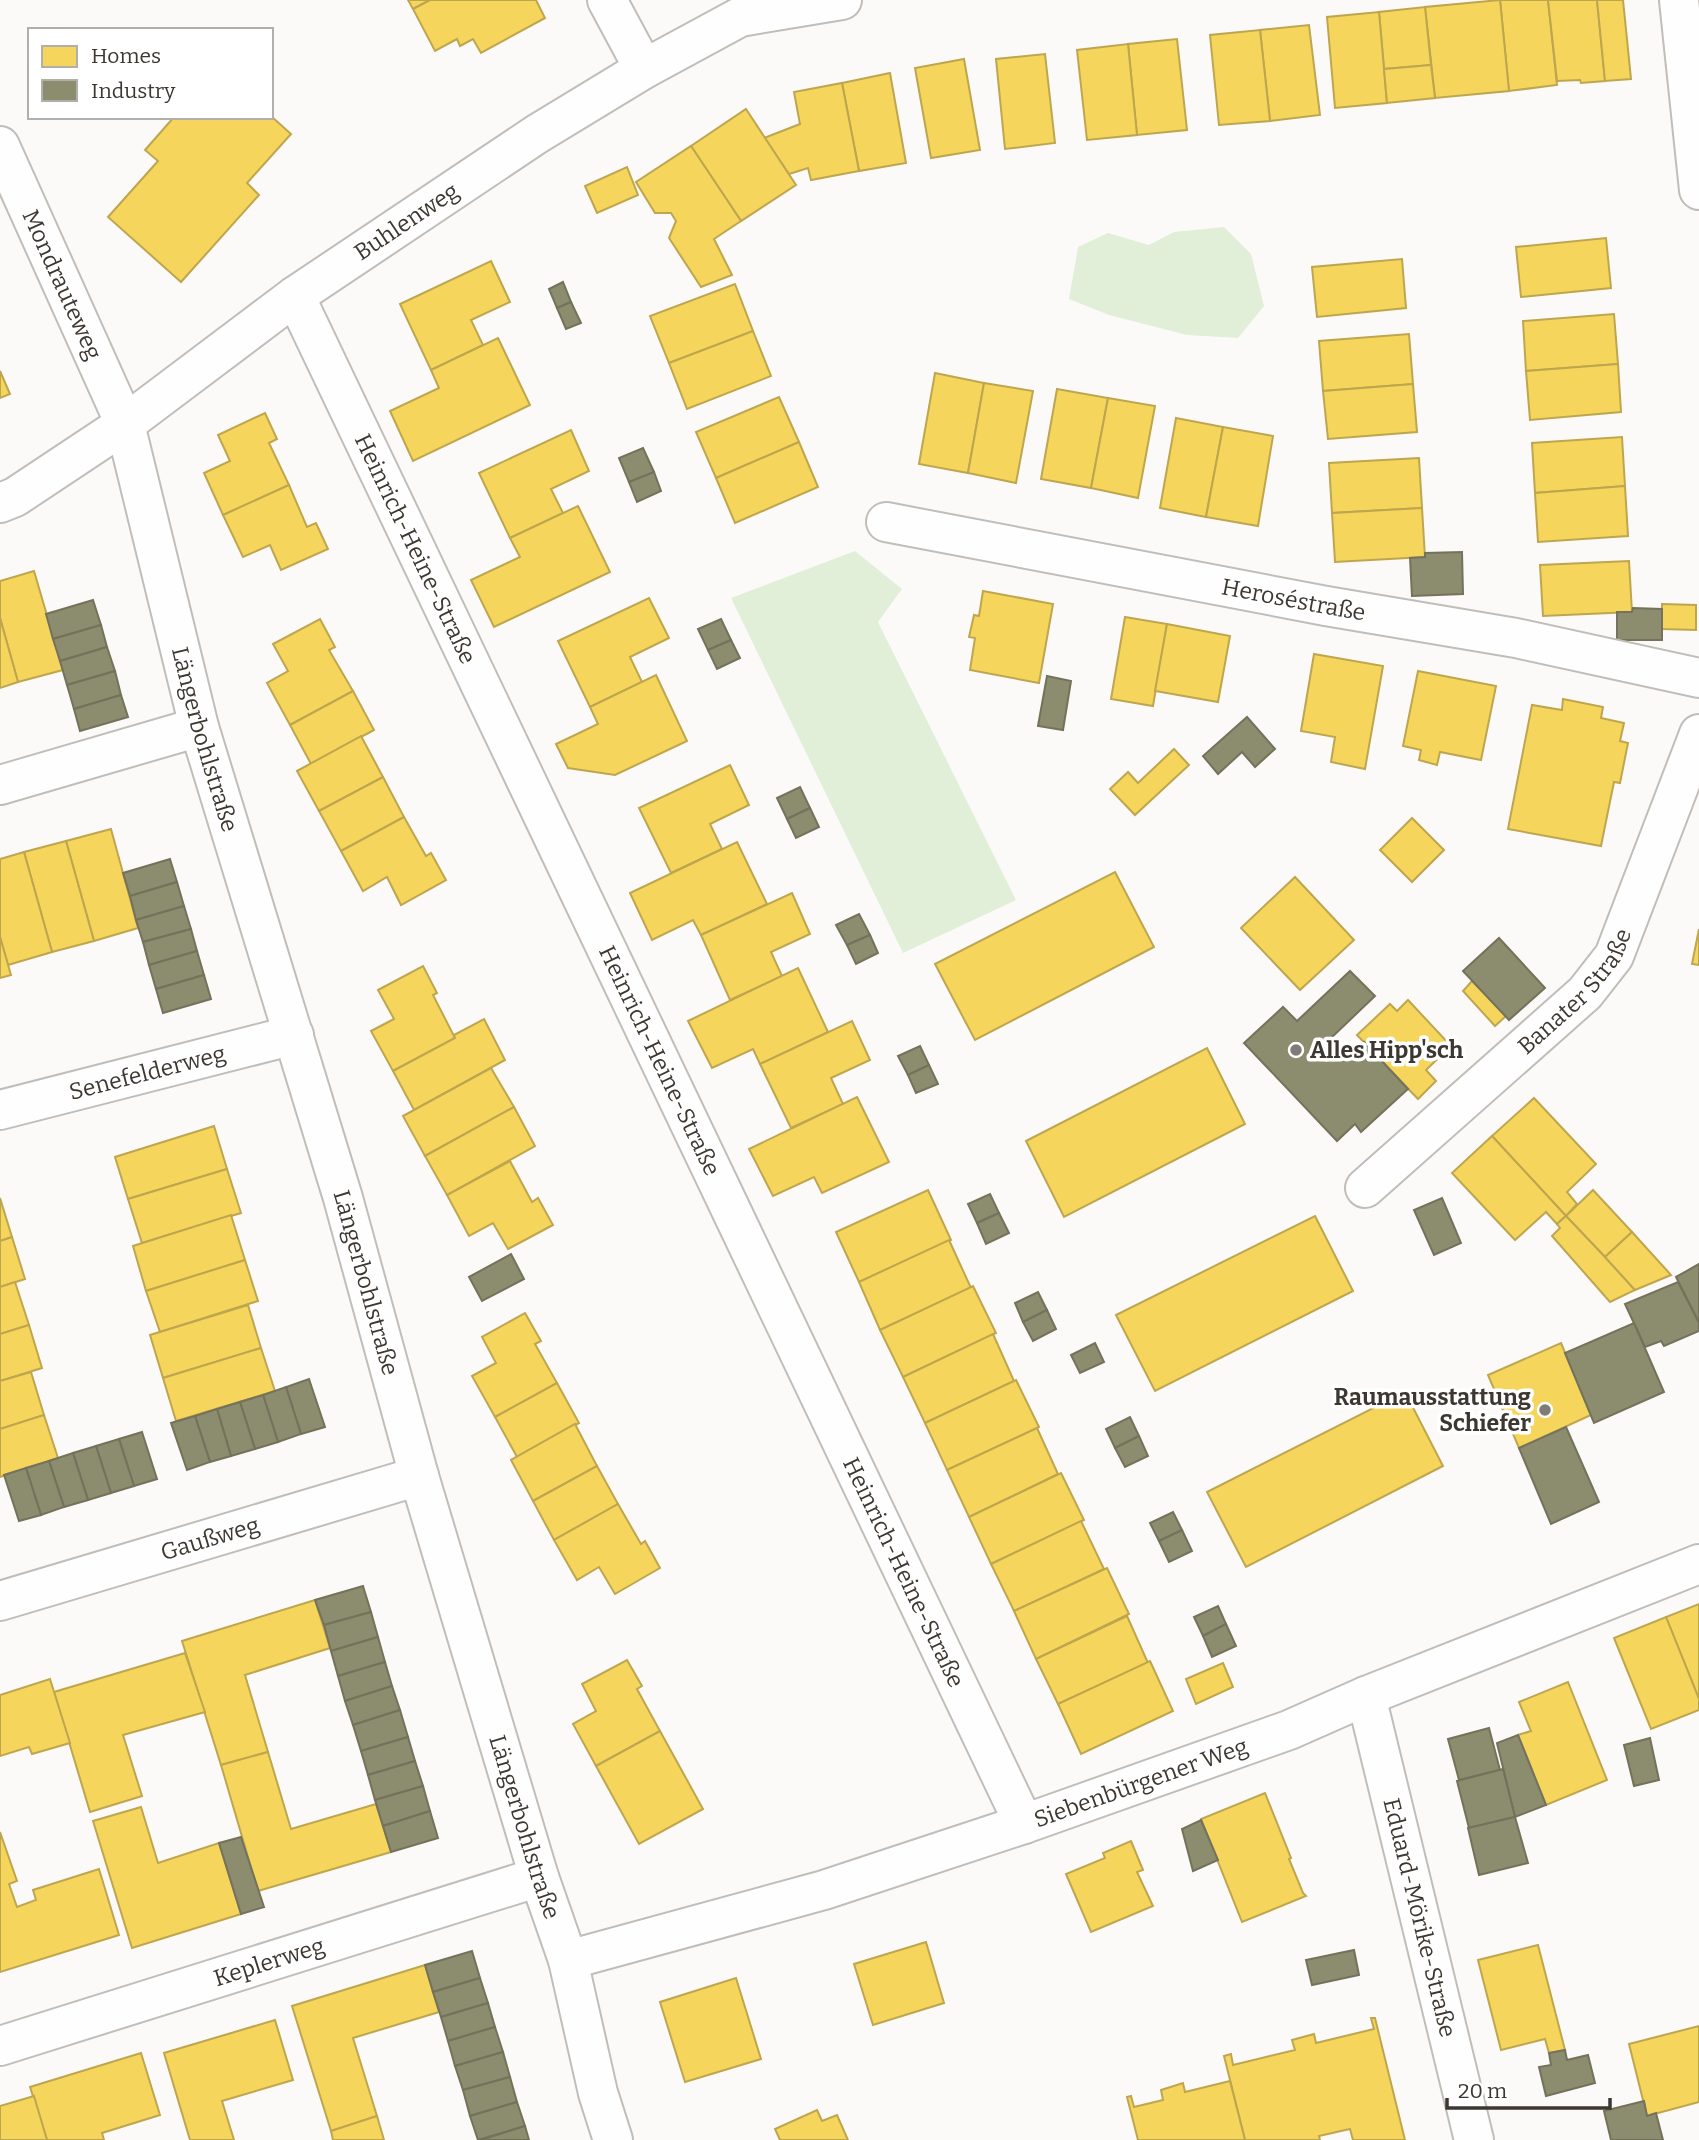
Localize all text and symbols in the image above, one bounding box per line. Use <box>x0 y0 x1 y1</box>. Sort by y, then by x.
legend <box>28 28 273 119</box>
text: Homes <box>91 43 161 69</box>
text: Industry <box>91 78 176 104</box>
street label: Buhlenweg <box>349 176 464 266</box>
street label: Mondrauteweg <box>16 205 108 364</box>
street label: Heinrich-Heine-Straße <box>349 429 482 668</box>
street label: Heroséstraße <box>1219 572 1368 626</box>
street label: Längerbohlstraße <box>166 644 244 835</box>
street label: Banater Straße <box>1512 925 1637 1060</box>
street label: Heinrich-Heine-Straße <box>593 941 726 1180</box>
place label: Alles Hipp'sch <box>1310 1036 1464 1064</box>
street label: Senefelderweg <box>66 1039 229 1106</box>
marker: Alles Hipp'sch <box>1288 1042 1304 1058</box>
street label: Längerbohlstraße <box>327 1187 405 1378</box>
place label: Raumausstattung Schiefer <box>1334 1383 1531 1437</box>
marker: Raumausstattung Schiefer <box>1537 1402 1553 1418</box>
street label: Heinrich-Heine-Straße <box>837 1453 971 1692</box>
street label: Gaußweg <box>157 1510 263 1566</box>
street label: Längerbohlstraße <box>483 1732 567 1923</box>
street label: Siebenbürgener Weg <box>1030 1732 1252 1833</box>
street label: Eduard-Mörike-Straße <box>1377 1795 1462 2040</box>
street label: Keplerweg <box>210 1931 328 1992</box>
scale bar <box>1447 2066 1610 2110</box>
text: 20 m <box>1458 2078 1507 2104</box>

